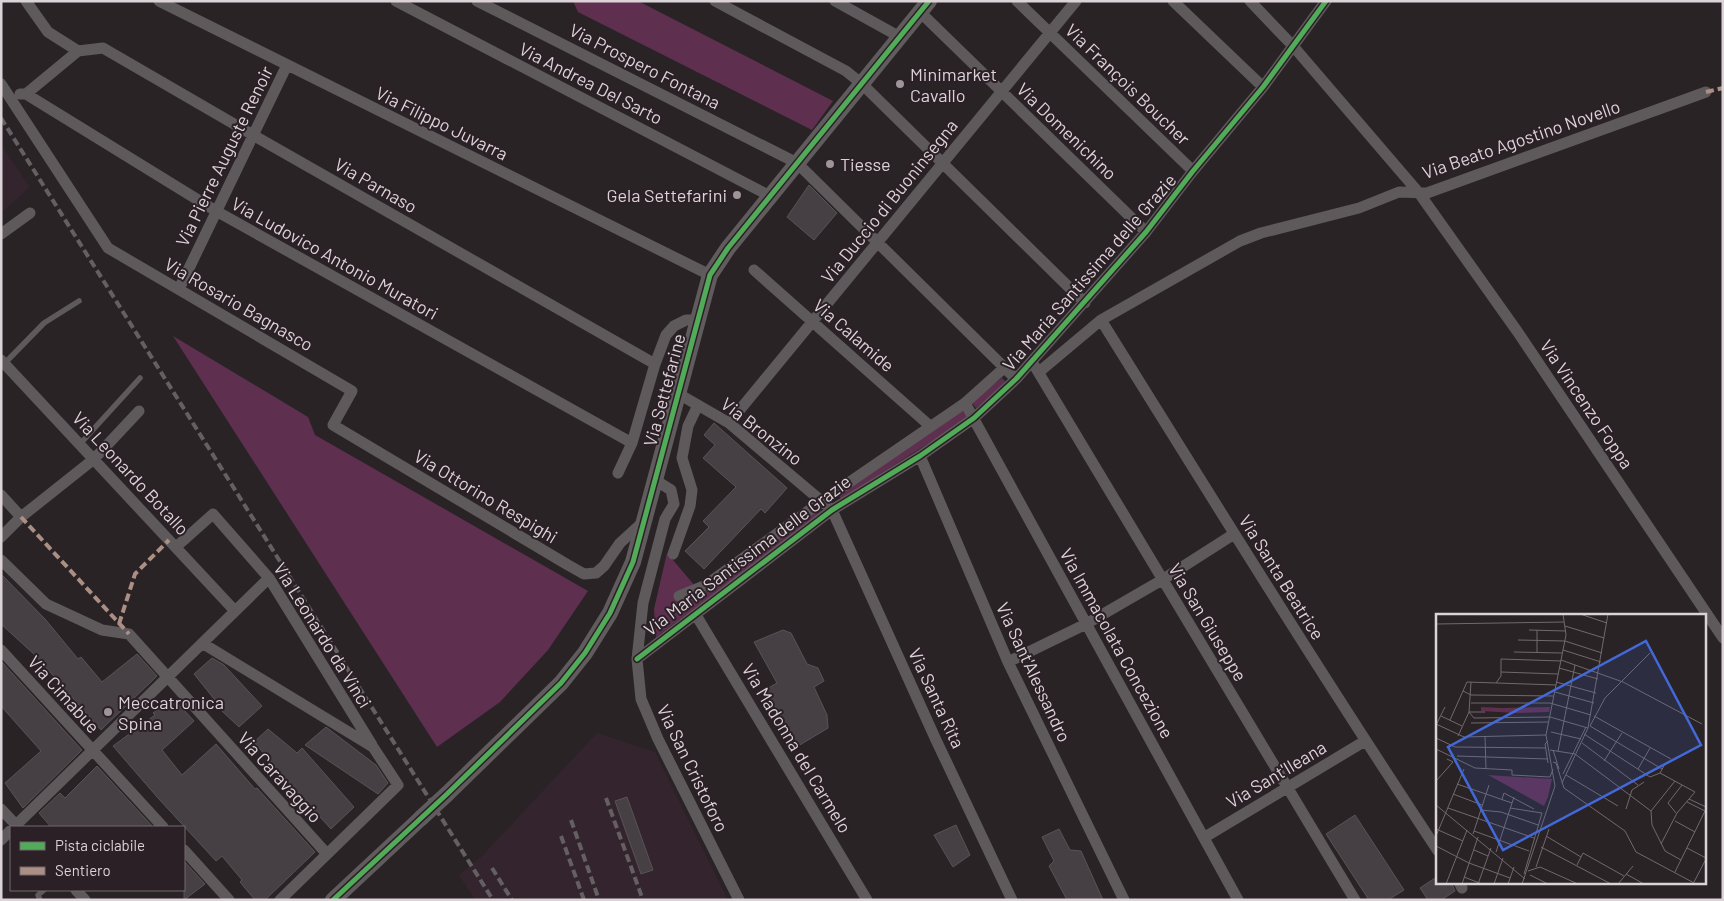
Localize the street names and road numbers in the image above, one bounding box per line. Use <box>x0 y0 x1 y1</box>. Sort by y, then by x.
street label: Via Prospero Fontana <box>566 18 724 114</box>
street label: Via François Boucher <box>1061 19 1195 150</box>
street label: Via Andrea Del Sarto <box>516 37 666 129</box>
street label: Via Pierre Auguste Renoir <box>171 62 278 250</box>
street label: Via Domenichino <box>1012 78 1122 184</box>
street label: Via Filippo Juvarra <box>372 81 512 165</box>
street label: Via Beato Agostino Novello <box>1419 95 1623 183</box>
street label: Via Duccio di Buoninsegna <box>816 115 962 287</box>
street label: Via Parnaso <box>331 153 421 217</box>
street label: Via Maria Santissima delle Grazie <box>997 169 1181 375</box>
street label: Via Ludovico Antonio Muratori <box>228 192 442 324</box>
street label: Via Rosario Bagnasco <box>161 253 317 355</box>
street label: Via Calamide <box>809 294 899 376</box>
street label: Via Settefarine <box>638 331 690 449</box>
street label: Via Vincenzo Foppa <box>1536 335 1638 473</box>
street label: Via Bronzino <box>717 392 807 470</box>
street label: Via Leonardo Botallo <box>68 407 194 539</box>
street label: Via Ottorino Respighi <box>410 444 562 548</box>
street label: Via Maria Santissima delle Grazie <box>639 470 855 640</box>
street label: Via Santa Beatrice <box>1235 510 1329 644</box>
street label: Via Immacolata Concezione <box>1055 544 1179 742</box>
street label: Via Leonardo da Vinci <box>269 558 377 712</box>
street label: Via San Giuseppe <box>1164 559 1252 685</box>
street label: Via Sant'Alessandro <box>992 599 1076 745</box>
street label: Via Santa Rita <box>904 644 970 752</box>
street label: Via Cimabue <box>23 651 105 737</box>
street label: Via Madonna del Carmelo <box>738 659 856 837</box>
street label: Via San Cristoforo <box>653 701 733 835</box>
street label: Via Caravaggio <box>233 727 327 827</box>
street label: Via Sant'Ileana <box>1222 736 1330 812</box>

